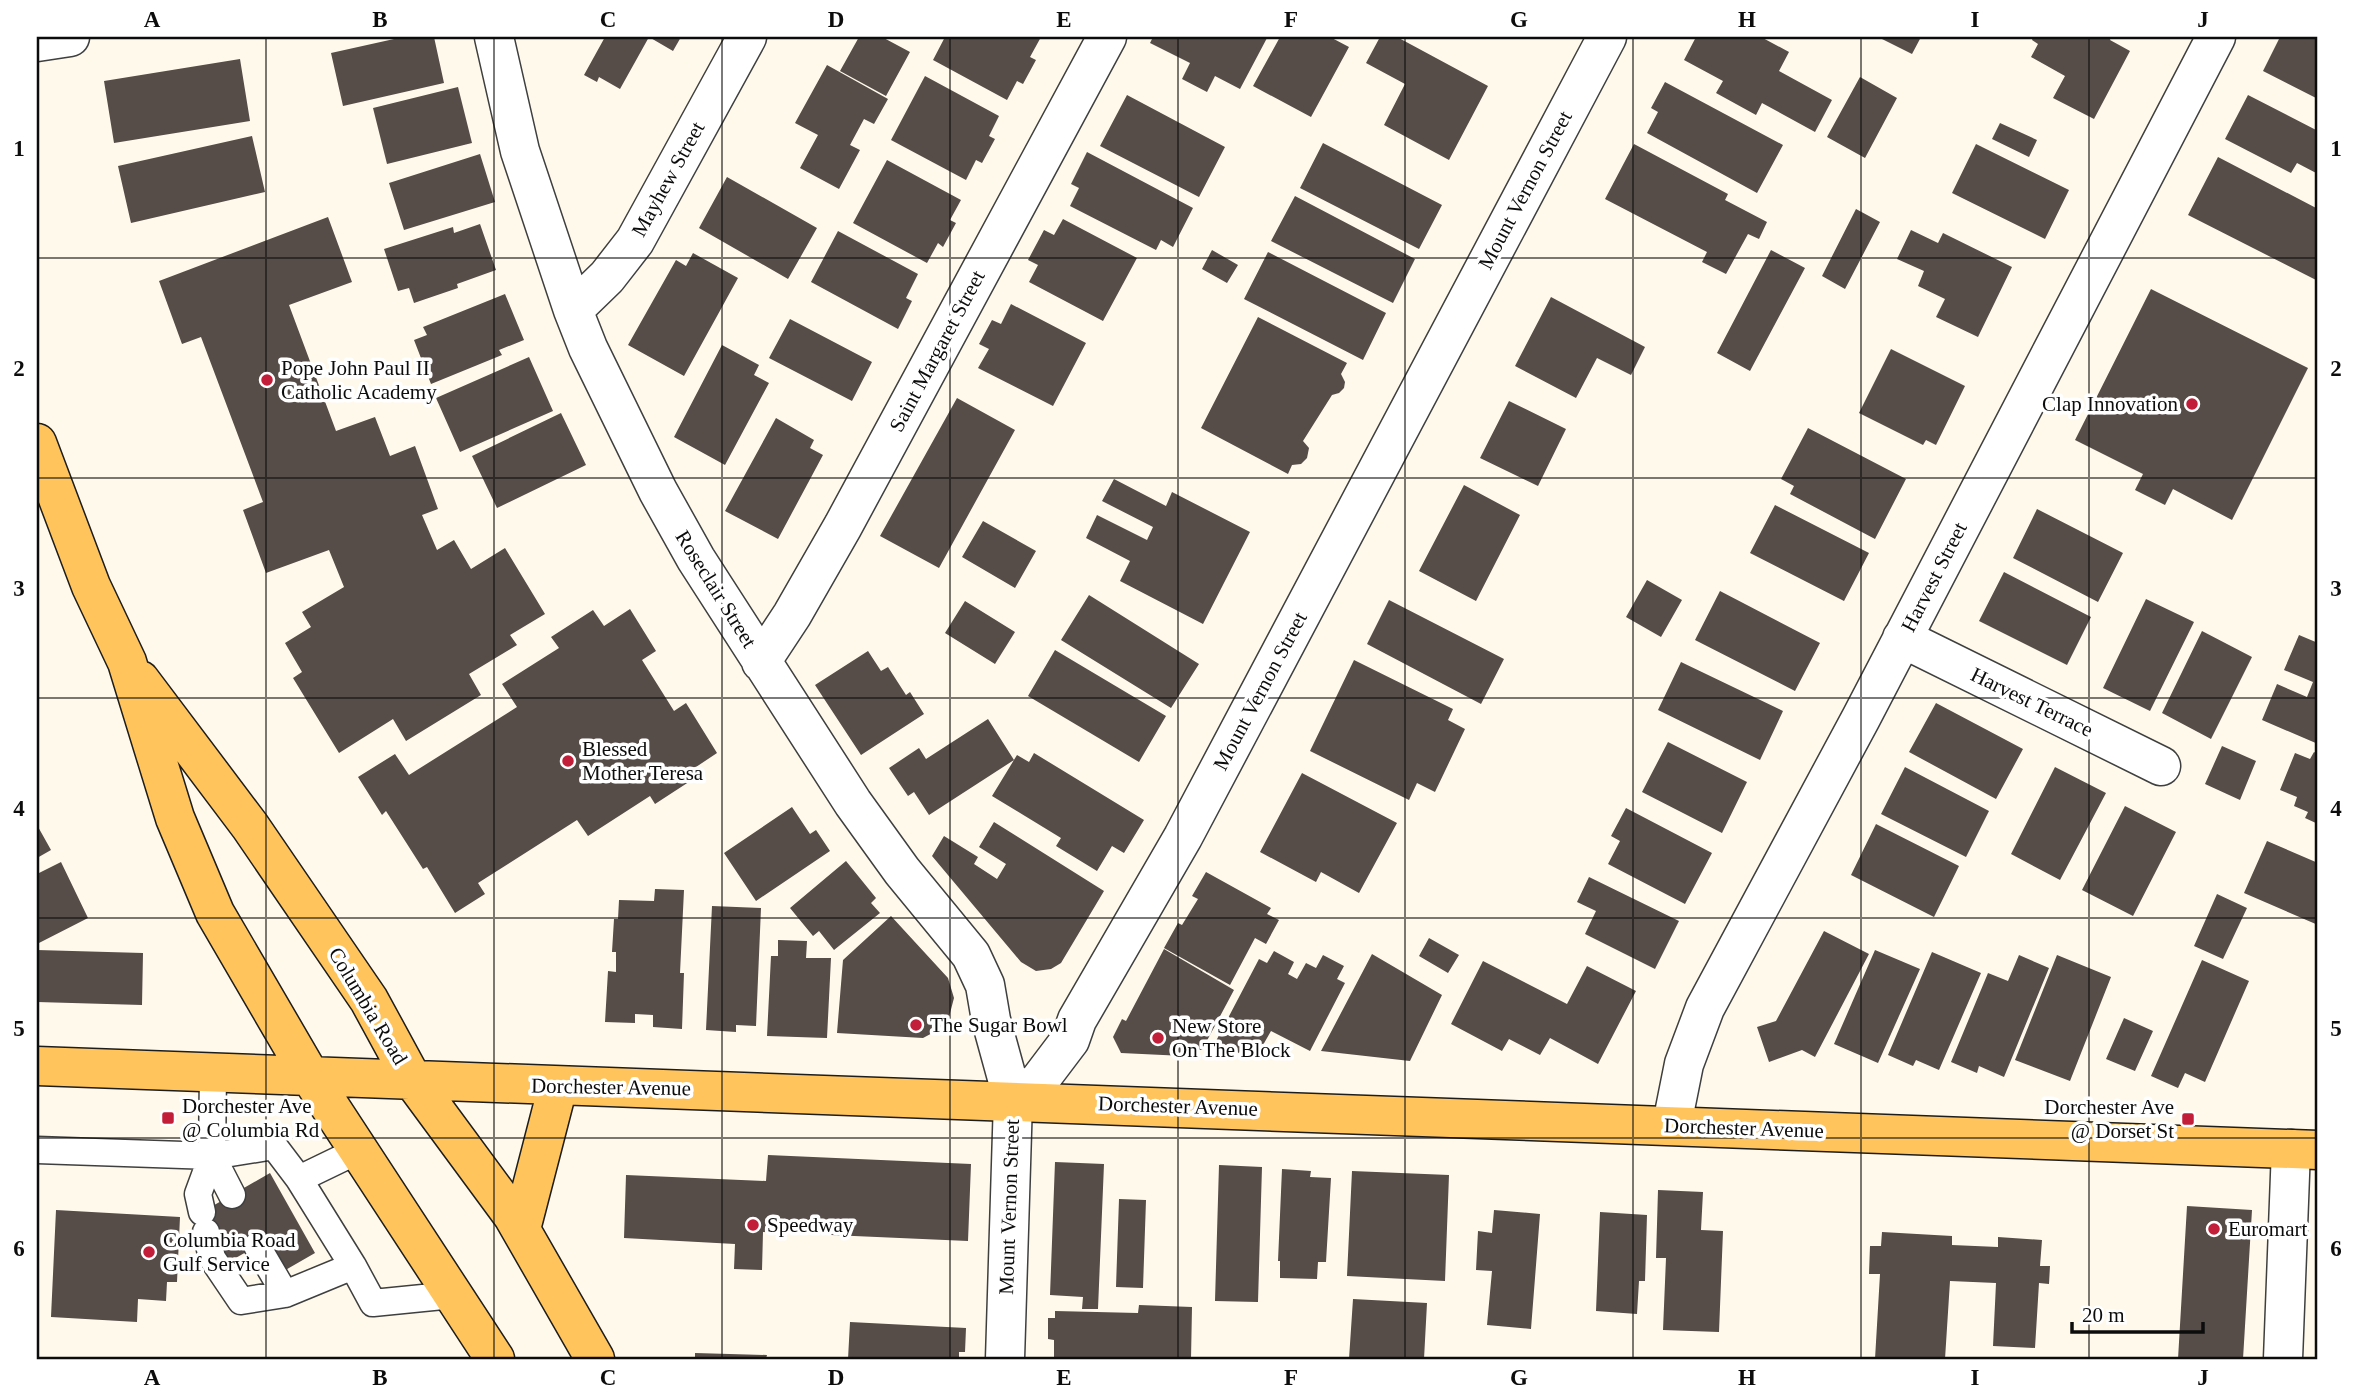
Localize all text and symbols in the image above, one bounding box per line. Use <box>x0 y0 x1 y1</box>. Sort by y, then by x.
text: A <box>144 7 161 32</box>
text: B <box>372 7 388 32</box>
text: C <box>600 7 616 32</box>
text: D <box>828 7 844 32</box>
text: E <box>1056 7 1072 32</box>
text: F <box>1284 7 1298 32</box>
text: G <box>1510 7 1528 32</box>
text: H <box>1738 7 1756 32</box>
text: I <box>1971 7 1980 32</box>
text: J <box>2197 7 2209 32</box>
street label: Mount Vernon Street <box>1473 107 1577 273</box>
street label: Mayhew Street <box>627 117 710 241</box>
text: 1 <box>13 136 25 161</box>
text: 1 <box>2330 136 2342 161</box>
street label: Saint Margaret Street <box>884 266 990 436</box>
text: 2 <box>13 356 25 381</box>
place label: Pope John Paul II Catholic Academy <box>281 356 437 404</box>
text: 2 <box>2330 356 2342 381</box>
marker: Pope John Paul II Catholic Academy <box>259 372 275 388</box>
place label: Clap Innovation <box>2042 392 2178 416</box>
marker: Clap Innovation <box>2184 396 2200 412</box>
street label: Harvest Street <box>1896 518 1972 636</box>
street label: Roseclair Street <box>670 526 762 652</box>
text: 3 <box>13 576 25 601</box>
text: 3 <box>2330 576 2342 601</box>
street label: Mount Vernon Street <box>1208 608 1312 774</box>
street label: Harvest Terrace <box>1967 662 2097 742</box>
place label: Blessed Mother Teresa <box>582 737 704 785</box>
marker: Blessed Mother Teresa <box>560 753 576 769</box>
text: 4 <box>13 796 25 821</box>
text: 4 <box>2330 796 2342 821</box>
street label: Columbia Road <box>324 943 413 1069</box>
place label: The Sugar Bowl <box>930 1013 1068 1037</box>
place label: New Store On The Block <box>1172 1014 1291 1062</box>
text: 5 <box>13 1016 25 1041</box>
text: 5 <box>2330 1016 2342 1041</box>
marker: The Sugar Bowl <box>908 1017 924 1033</box>
marker: New Store On The Block <box>1150 1030 1166 1046</box>
street label: Dorchester Avenue <box>531 1074 691 1100</box>
street label: Dorchester Avenue <box>1098 1091 1258 1121</box>
place label: Dorchester Ave @ Columbia Rd <box>182 1094 320 1142</box>
place label: Dorchester Ave @ Dorset St <box>2044 1095 2174 1143</box>
marker: Dorchester Ave @ Columbia Rd <box>160 1110 176 1126</box>
marker: Dorchester Ave @ Dorset St <box>2180 1111 2196 1127</box>
street label: Dorchester Avenue <box>1664 1113 1824 1143</box>
street label: Mount Vernon Street <box>994 1119 1024 1295</box>
place label: Speedway <box>767 1213 854 1237</box>
marker: Speedway <box>745 1217 761 1233</box>
place label: Euromart <box>2228 1217 2307 1241</box>
marker: Euromart <box>2206 1221 2222 1237</box>
place label: Columbia Road Gulf Service <box>163 1228 296 1276</box>
text: 6 <box>13 1236 25 1261</box>
text: 6 <box>2330 1236 2342 1261</box>
marker: Columbia Road Gulf Service <box>141 1244 157 1260</box>
scale bar <box>2072 1291 2203 1335</box>
text: 20 m <box>2082 1303 2125 1327</box>
text: A <box>144 1365 161 1390</box>
text: B <box>372 1365 388 1390</box>
text: C <box>600 1365 616 1390</box>
text: D <box>828 1365 844 1390</box>
text: E <box>1056 1365 1072 1390</box>
text: F <box>1284 1365 1298 1390</box>
text: G <box>1510 1365 1528 1390</box>
text: H <box>1738 1365 1756 1390</box>
text: I <box>1971 1365 1980 1390</box>
text: J <box>2197 1365 2209 1390</box>

